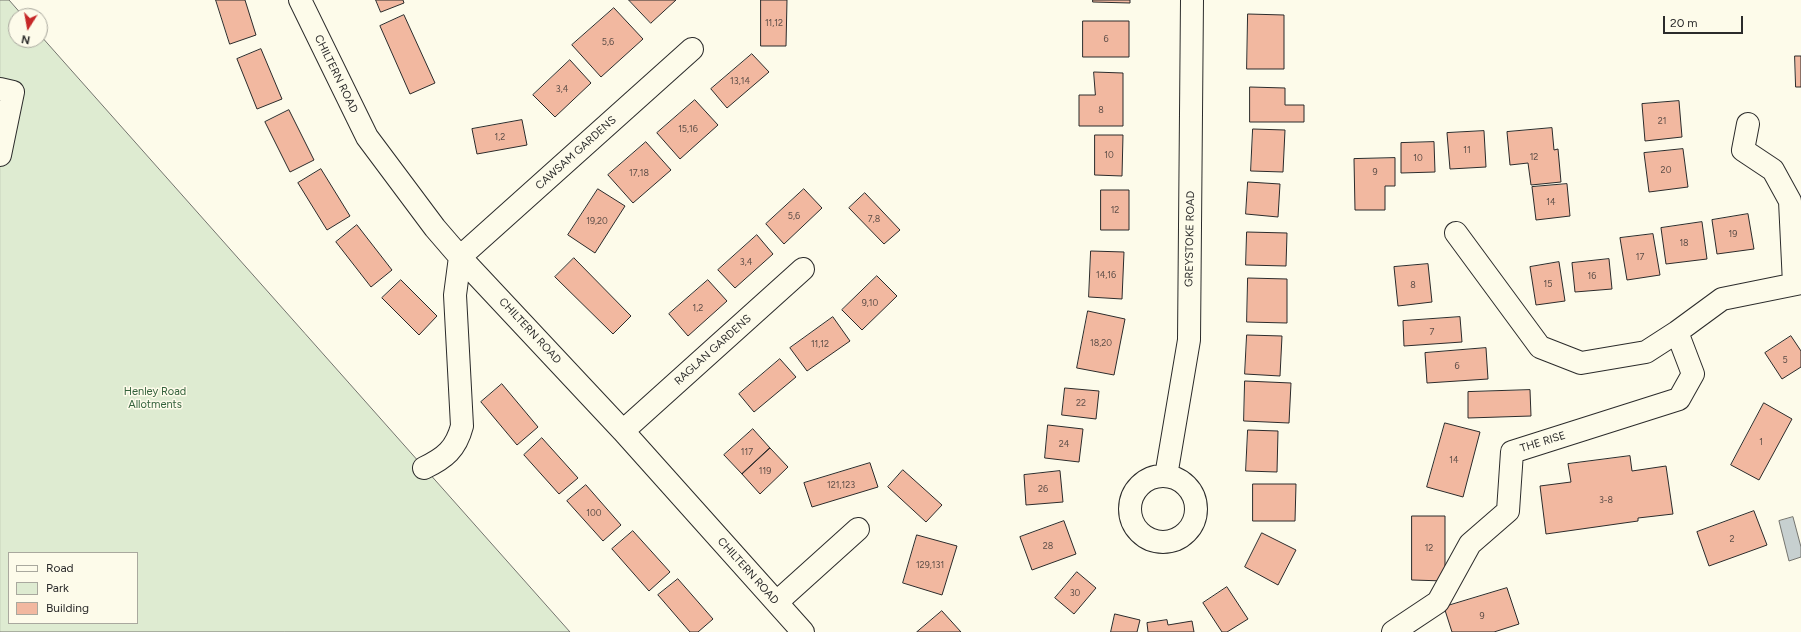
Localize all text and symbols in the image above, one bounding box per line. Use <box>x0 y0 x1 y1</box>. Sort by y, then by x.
north arrow <box>8 8 48 48</box>
scale bar <box>1665 8 1745 34</box>
text: 20 m <box>1670 16 1698 30</box>
house number: 11,12 <box>765 18 783 28</box>
text: N <box>20 32 31 46</box>
street label: CHILTERN ROAD <box>311 33 361 115</box>
house number: 6 <box>1103 34 1109 44</box>
house number: 5,6 <box>602 37 614 47</box>
house number: 13,14 <box>730 76 750 86</box>
house number: 3,4 <box>556 84 568 94</box>
house number: 8 <box>1098 105 1104 115</box>
street label: CAWSAM GARDENS <box>533 113 619 193</box>
house number: 21 <box>1658 116 1666 126</box>
house number: 15,16 <box>678 124 698 134</box>
house number: 1,2 <box>495 132 505 142</box>
house number: 11 <box>1463 145 1471 155</box>
house number: 10 <box>1104 150 1114 160</box>
house number: 12 <box>1530 152 1538 162</box>
house number: 10 <box>1413 153 1423 163</box>
house number: 20 <box>1661 165 1671 175</box>
house number: 9 <box>1372 167 1378 177</box>
house number: 17,18 <box>629 168 649 178</box>
street label: GREYSTOKE ROAD <box>1183 191 1197 287</box>
house number: 14 <box>1546 197 1556 207</box>
house number: 12 <box>1111 205 1119 215</box>
house number: 5,6 <box>788 211 800 221</box>
house number: 7,8 <box>868 214 880 224</box>
house number: 19,20 <box>586 216 608 226</box>
house number: 19 <box>1729 229 1737 239</box>
house number: 18 <box>1679 238 1689 248</box>
house number: 17 <box>1636 252 1644 262</box>
house number: 3,4 <box>740 257 752 267</box>
house number: 14,16 <box>1096 270 1116 280</box>
house number: 16 <box>1588 271 1596 281</box>
house number: 15 <box>1544 279 1552 289</box>
house number: 8 <box>1410 280 1416 290</box>
street label: CHILTERN ROAD <box>496 295 564 367</box>
house number: 9,10 <box>862 298 878 308</box>
house number: 1,2 <box>693 303 703 313</box>
street label: RAGLAN GARDENS <box>672 312 754 388</box>
house number: 7 <box>1430 327 1434 337</box>
house number: 18,20 <box>1090 338 1112 348</box>
house number: 11,12 <box>811 339 829 349</box>
house number: 5 <box>1782 355 1788 365</box>
house number: 6 <box>1454 361 1460 371</box>
park label: Henley Road Allotments <box>124 385 186 411</box>
house number: 22 <box>1076 398 1086 408</box>
street label: THE RISE <box>1519 429 1567 455</box>
house number: 1 <box>1759 437 1763 447</box>
house number: 24 <box>1059 439 1069 449</box>
house number: 117 <box>741 447 753 457</box>
house number: 14 <box>1449 455 1459 465</box>
house number: 119 <box>759 466 771 476</box>
house number: 121,123 <box>827 480 855 490</box>
house number: 26 <box>1038 484 1048 494</box>
house number: 3-8 <box>1599 495 1613 505</box>
house number: 100 <box>586 508 602 518</box>
house number: 2 <box>1729 534 1735 544</box>
street label: CHILTERN ROAD <box>715 535 781 607</box>
house number: 28 <box>1043 541 1053 551</box>
house number: 12 <box>1425 543 1433 553</box>
legend <box>8 552 138 624</box>
house number: 129,131 <box>916 560 944 570</box>
text: Road <box>46 561 74 575</box>
text: Park <box>46 581 69 595</box>
house number: 30 <box>1070 588 1080 598</box>
text: Building <box>46 601 89 615</box>
house number: 9 <box>1479 611 1485 621</box>

